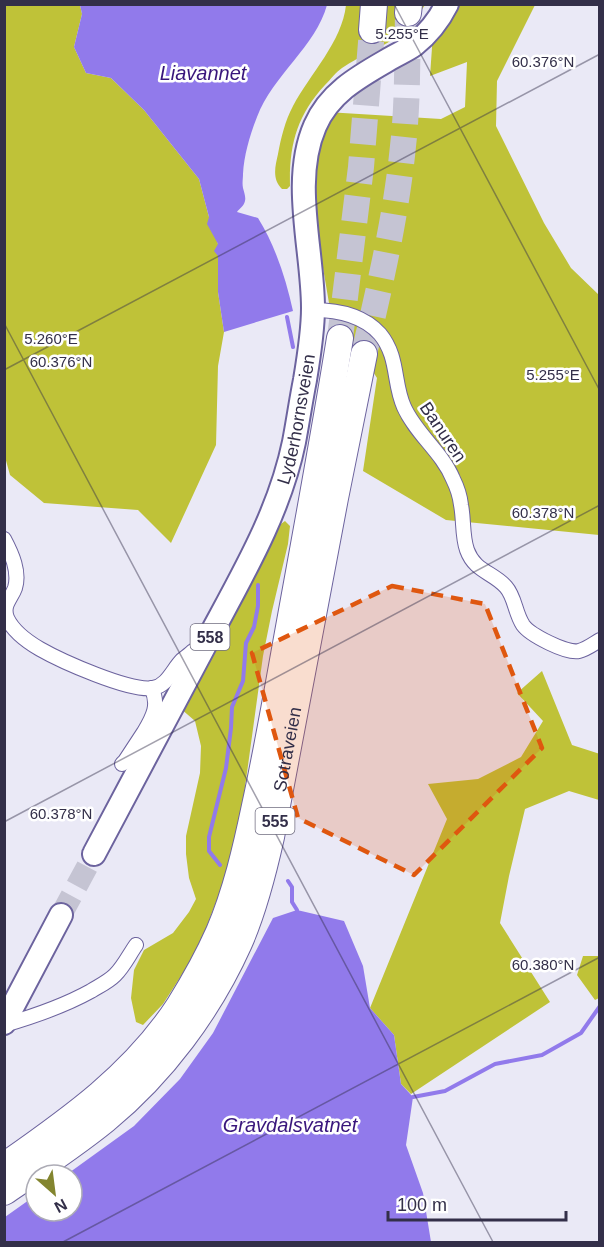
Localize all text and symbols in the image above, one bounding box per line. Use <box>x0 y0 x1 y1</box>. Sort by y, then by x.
text: 5.255°E <box>375 25 429 42</box>
text: 60.376°N <box>512 53 574 70</box>
water label: Liavannet <box>160 62 248 84</box>
text: 5.260°E <box>24 330 78 347</box>
text: 60.376°N <box>30 353 92 370</box>
street label: Lyderhornsveien <box>273 353 319 487</box>
text: 5.255°E <box>526 366 580 383</box>
street label: Banuren <box>416 398 470 466</box>
text: 60.378°N <box>512 504 574 521</box>
road number: 558 <box>190 624 230 650</box>
street label: Sotraveien <box>270 705 305 794</box>
text: 60.378°N <box>30 805 92 822</box>
road number: 555 <box>256 808 294 834</box>
text: 60.380°N <box>512 956 574 973</box>
water label: Gravdalsvatnet <box>223 1114 359 1136</box>
north arrow <box>24 1163 84 1223</box>
scale bar <box>388 1184 566 1222</box>
text: 100 m <box>397 1195 447 1215</box>
text: N <box>52 1196 70 1216</box>

